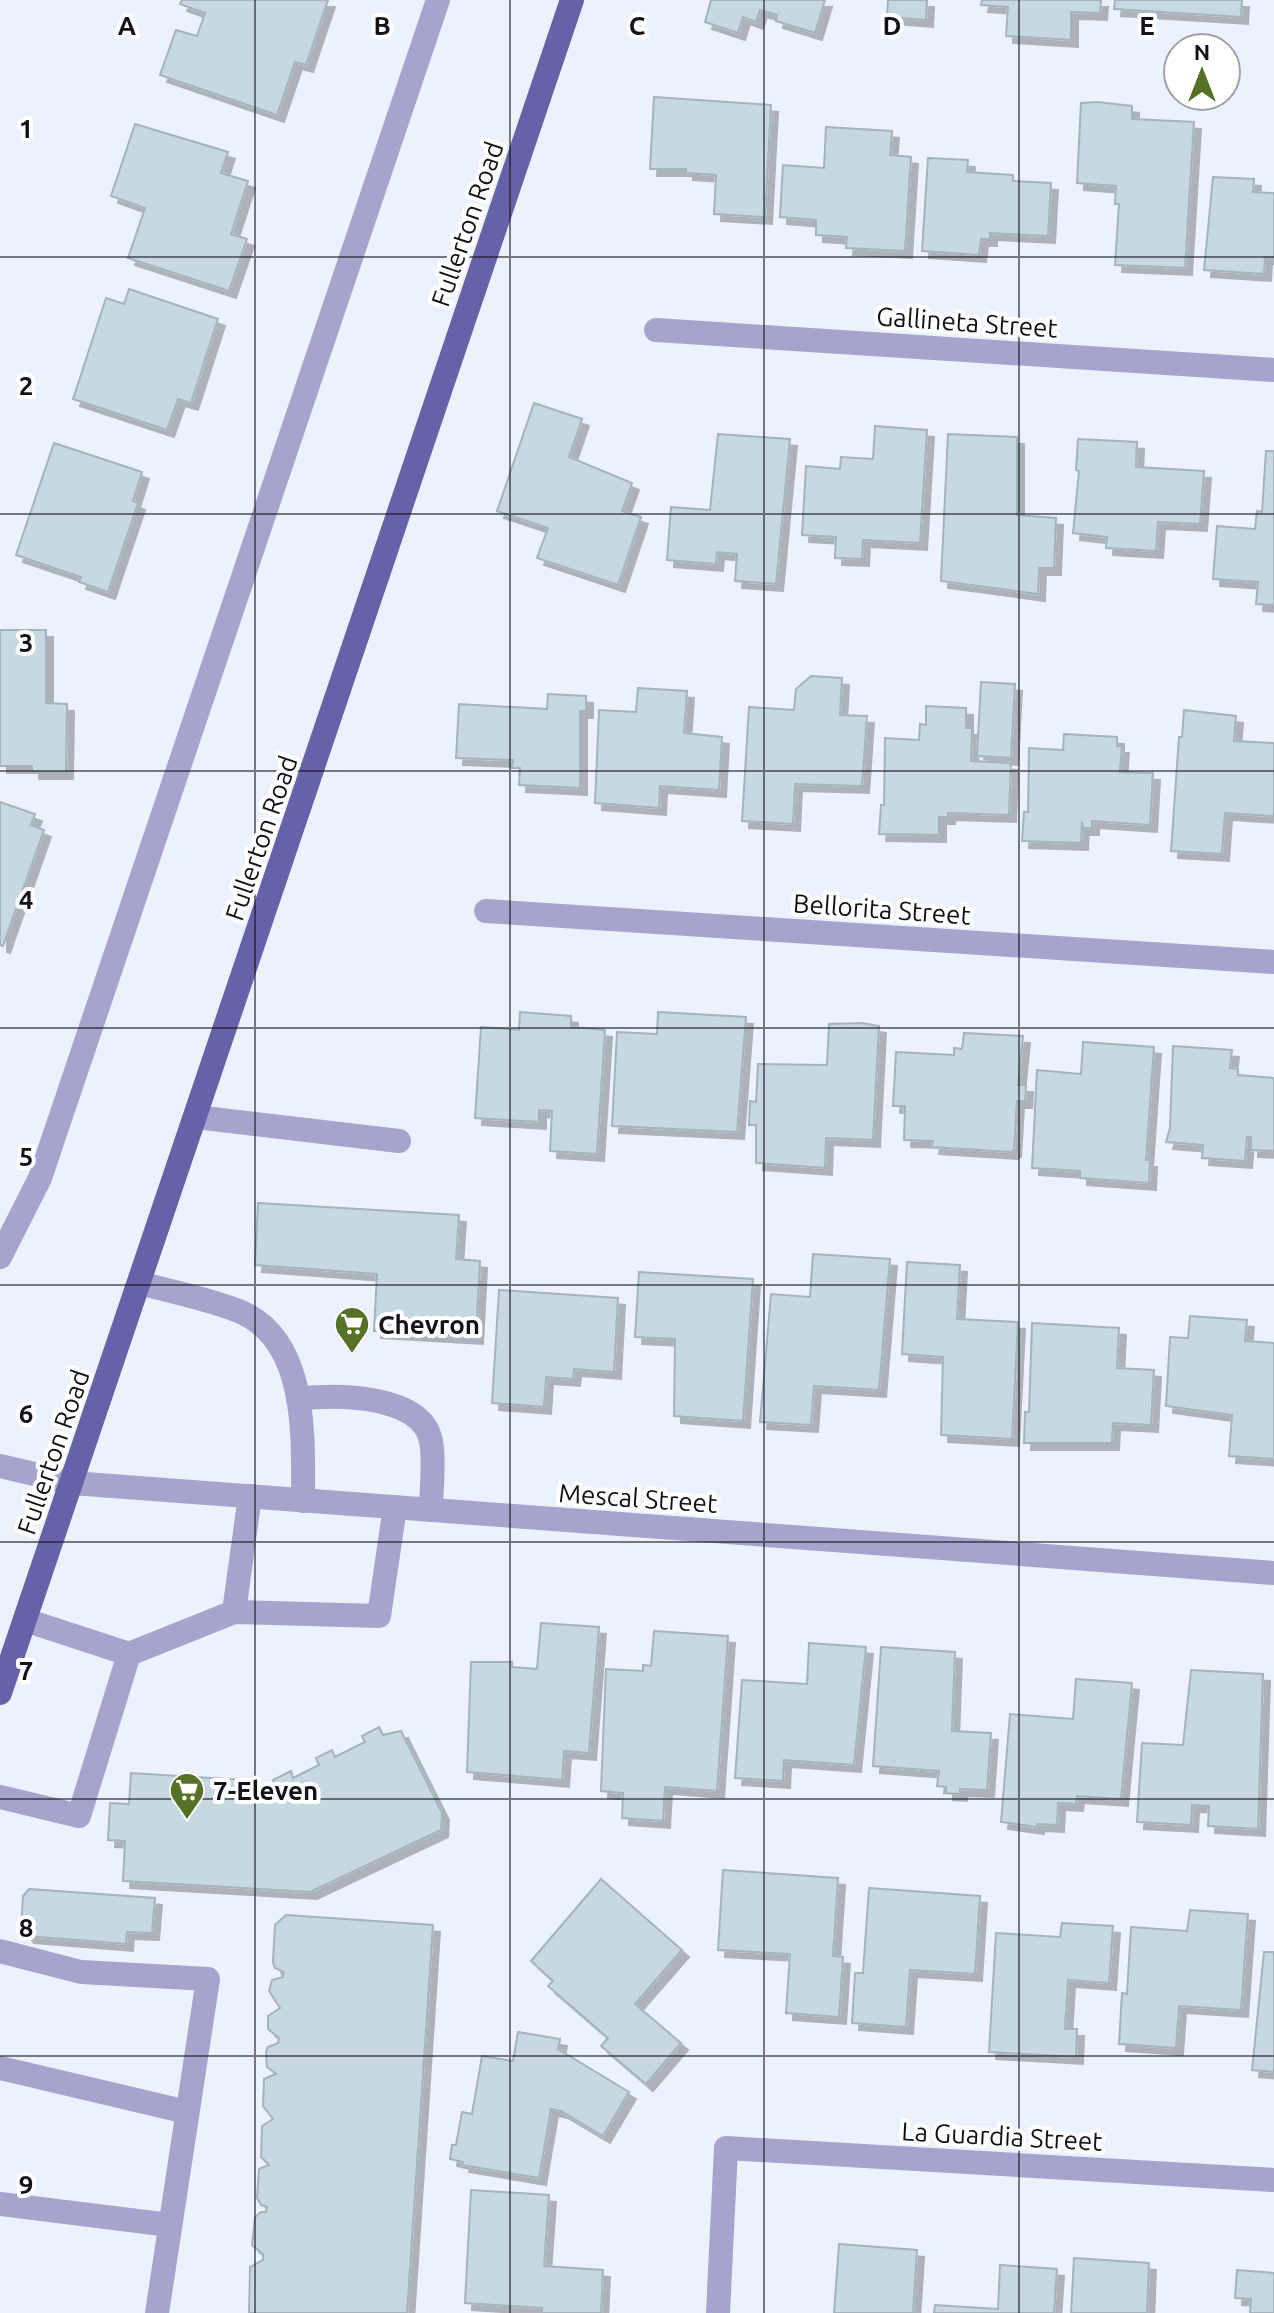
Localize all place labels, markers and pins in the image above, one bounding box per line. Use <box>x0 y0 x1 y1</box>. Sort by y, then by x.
supermarket icon: Chevron <box>333 1305 371 1355</box>
place label: Chevron <box>378 1310 480 1339</box>
supermarket icon: 7-Eleven <box>168 1771 206 1821</box>
place label: 7-Eleven <box>213 1776 318 1805</box>

